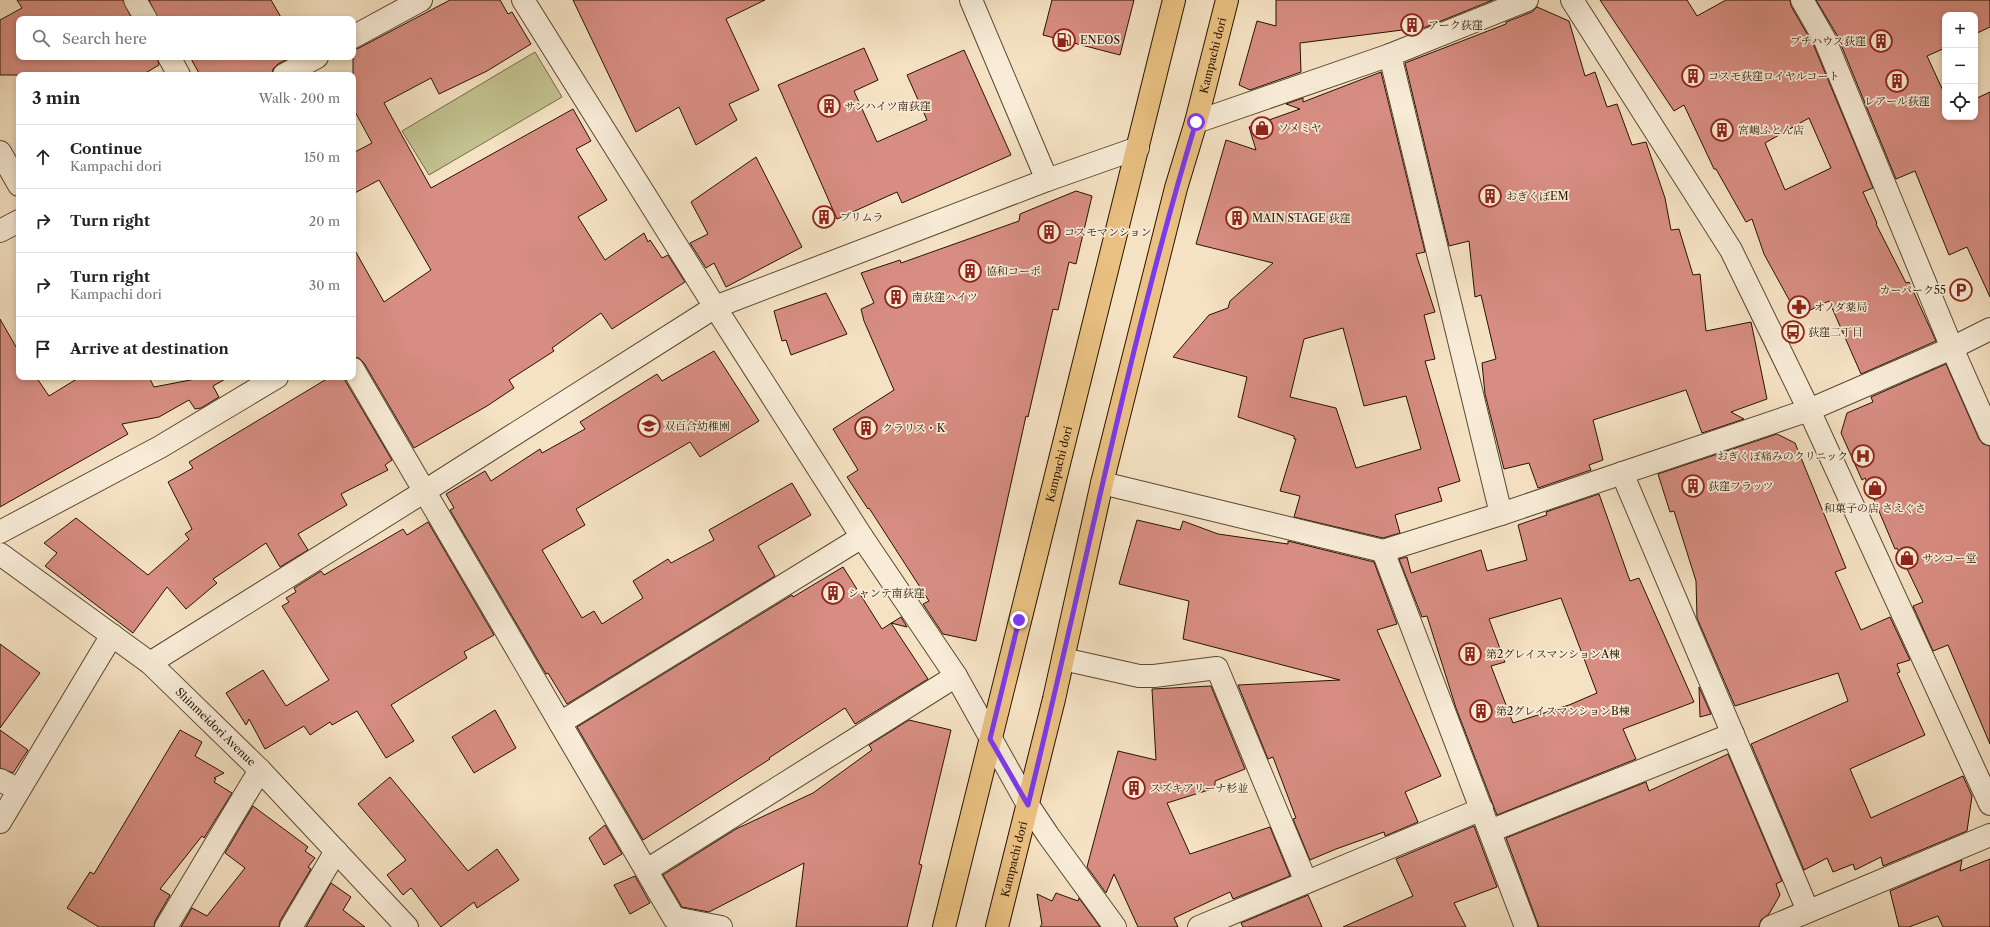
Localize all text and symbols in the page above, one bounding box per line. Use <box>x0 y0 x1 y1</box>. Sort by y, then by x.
building icon: アーク荻窪 <box>1399 12 1425 38</box>
map controls <box>1942 12 1978 120</box>
button: + <box>1942 12 1978 48</box>
search box <box>16 16 356 60</box>
street label: Kampachi dori <box>1197 16 1229 95</box>
place label: アーク荻窪 <box>1428 18 1483 32</box>
icon: search <box>30 27 52 49</box>
fuel station icon: ENEOS <box>1051 27 1077 53</box>
building icon: プチハウス荻窪 <box>1868 28 1894 54</box>
text: Search here <box>62 29 147 48</box>
place label: ENEOS <box>1080 33 1120 47</box>
place label: プチハウス荻窪 <box>1790 34 1866 48</box>
button: − <box>1942 48 1978 84</box>
building icon: コスモ荻窪ロイヤルコート <box>1680 63 1706 89</box>
building icon: レアール荻窪 <box>1884 68 1910 94</box>
place label: コスモ荻窪ロイヤルコート <box>1708 69 1840 83</box>
button: locate <box>1942 84 1978 120</box>
text: 3 min <box>32 88 81 108</box>
text: Walk · 200 m <box>259 90 340 106</box>
building icon: サンハイツ南荻窪 <box>816 93 842 119</box>
place label: レアール荻窪 <box>1864 94 1930 108</box>
place label: サンハイツ南荻窪 <box>844 99 931 113</box>
route start <box>1187 113 1205 131</box>
shop icon: ソメミヤ <box>1249 115 1275 141</box>
building icon: 宮嶋ふとん店 <box>1709 117 1735 143</box>
place label: ソメミヤ <box>1278 121 1322 135</box>
place label: 宮嶋ふとん店 <box>1738 123 1804 137</box>
text: Continue <box>70 139 142 158</box>
icon: ahead <box>32 146 54 168</box>
text: 150 m <box>304 149 340 165</box>
text: Kampachi dori <box>70 158 162 174</box>
building icon: おぎくぼEM <box>1477 183 1503 209</box>
place label: おぎくぼEM <box>1506 189 1569 203</box>
building icon: プリムラ <box>811 204 837 230</box>
building icon: MAIN STAGE 荻窪 <box>1224 205 1250 231</box>
icon: right <box>32 210 54 232</box>
place label: プリムラ <box>840 210 884 224</box>
text: Turn right <box>70 211 150 230</box>
place label: MAIN STAGE 荻窪 <box>1252 211 1351 225</box>
text: 20 m <box>309 213 340 229</box>
building icon: コスモマンション <box>1036 219 1062 245</box>
place label: コスモマンション <box>1064 225 1152 239</box>
building icon: 協和コーポ <box>957 258 983 284</box>
place label: 協和コーポ <box>986 264 1041 278</box>
text: Turn right <box>70 267 150 286</box>
icon: right <box>32 274 54 296</box>
text: 30 m <box>309 277 340 293</box>
parking icon: カーパーク55 <box>1948 277 1974 303</box>
place label: カーパーク55 <box>1880 283 1946 297</box>
building icon: 南荻窪ハイツ <box>883 284 909 310</box>
text: Kampachi dori <box>70 286 162 302</box>
place label: 南荻窪ハイツ <box>912 290 978 304</box>
pharmacy icon: オノダ薬局 <box>1786 294 1812 320</box>
place label: オノダ薬局 <box>1814 300 1868 314</box>
bus stop icon: 荻窪二丁目 <box>1780 319 1806 345</box>
place label: 荻窪二丁目 <box>1808 325 1863 339</box>
icon: arrive <box>32 338 54 360</box>
text: Arrive at destination <box>70 339 229 358</box>
school or university icon: 双百合幼稚園 <box>636 413 662 439</box>
building icon: クラリス・K <box>853 415 879 441</box>
place label: 双百合幼稚園 <box>664 419 730 433</box>
place label: クラリス・K <box>882 421 946 435</box>
street label: Kampachi dori <box>1043 424 1075 503</box>
hospital icon: おぎくぼ痛みのクリニック <box>1850 443 1876 469</box>
place label: おぎくぼ痛みのクリニック <box>1717 449 1848 463</box>
building icon: 荻窪フラッツ <box>1680 473 1706 499</box>
shop icon: 和菓子の店 さえぐさ <box>1862 475 1888 501</box>
place label: 荻窪フラッツ <box>1708 479 1774 493</box>
place label: 和菓子の店 さえぐさ <box>1824 501 1926 515</box>
shop icon: サンコー堂 <box>1894 545 1920 571</box>
place label: サンコー堂 <box>1922 551 1976 565</box>
building icon: シャンテ南荻窪 <box>820 580 846 606</box>
place label: シャンテ南荻窪 <box>848 586 925 600</box>
route end <box>1010 611 1028 629</box>
building icon: 第2グレイスマンションA棟 <box>1457 641 1483 667</box>
place label: 第2グレイスマンションA棟 <box>1486 647 1620 661</box>
street label: Shinmeidori Avenue <box>173 685 259 769</box>
building icon: 第2グレイスマンションB棟 <box>1468 698 1494 724</box>
place label: 第2グレイスマンションB棟 <box>1496 704 1630 718</box>
building icon: スズキアリーナ杉並 <box>1121 775 1147 801</box>
place label: スズキアリーナ杉並 <box>1150 781 1249 795</box>
street label: Kampachi dori <box>998 819 1030 898</box>

